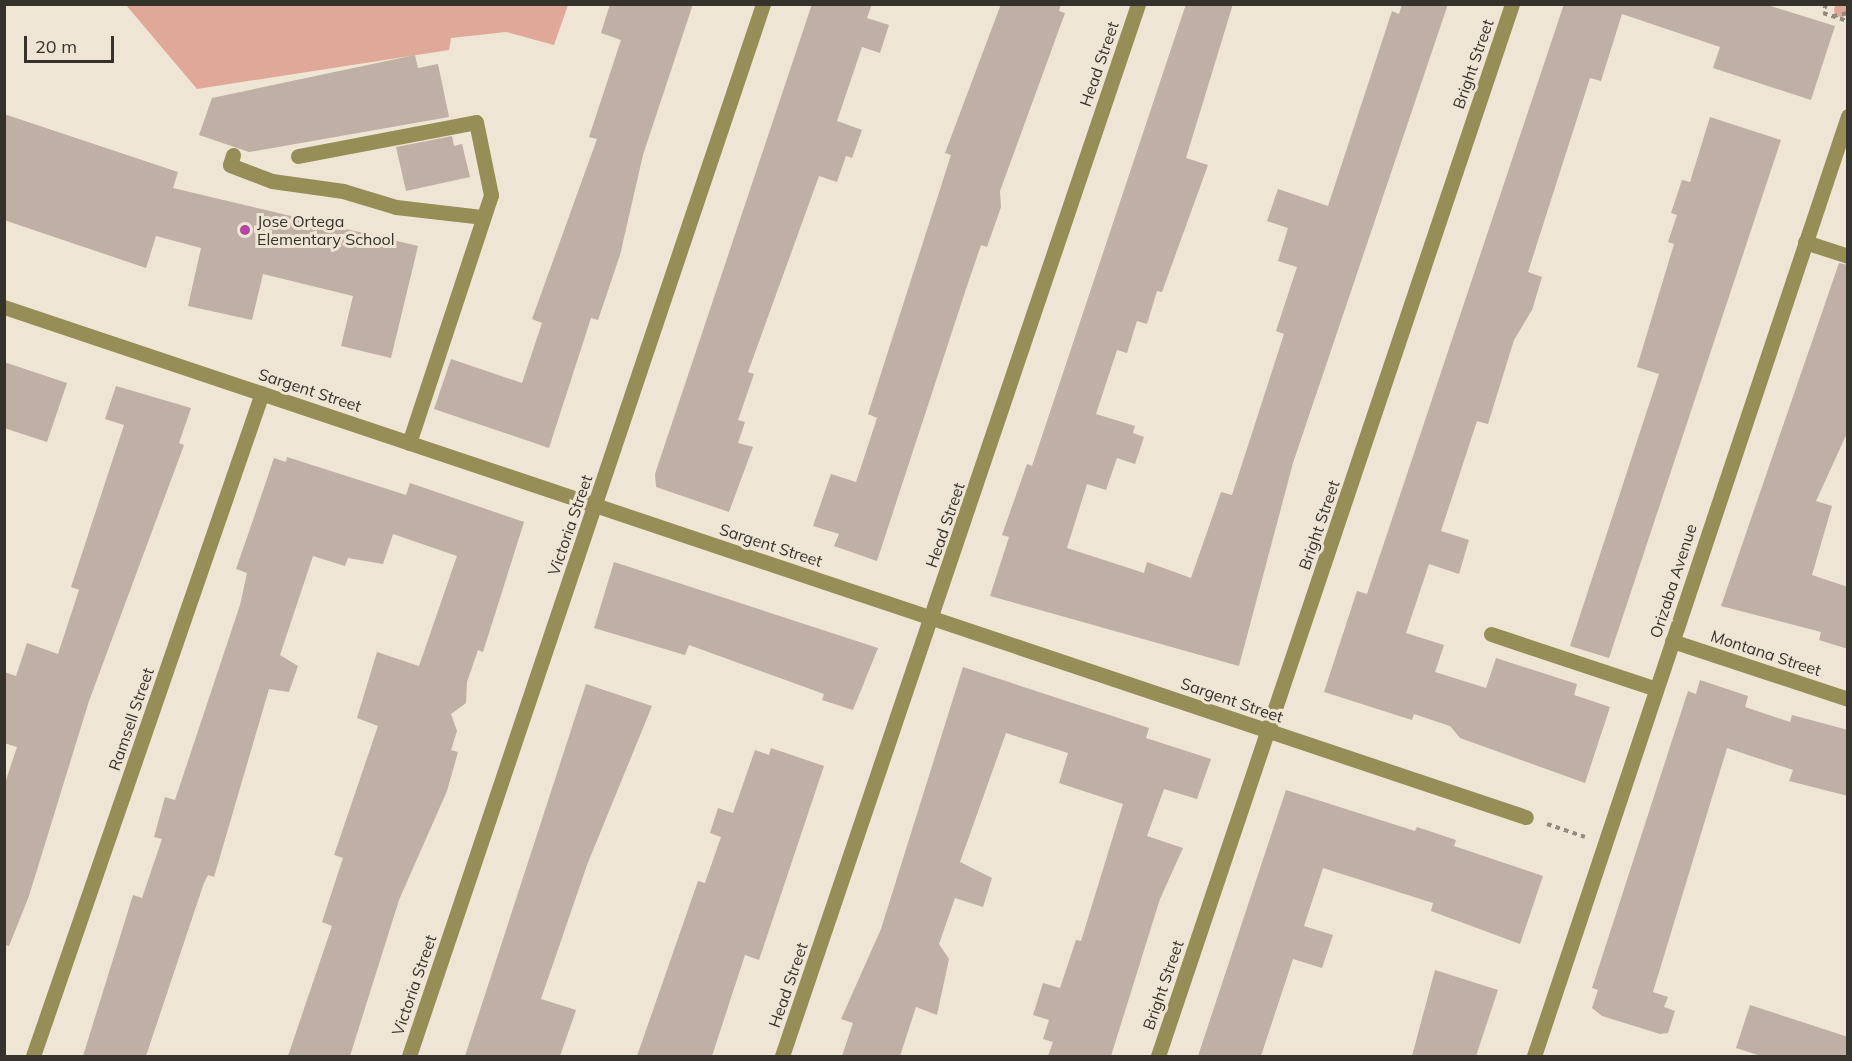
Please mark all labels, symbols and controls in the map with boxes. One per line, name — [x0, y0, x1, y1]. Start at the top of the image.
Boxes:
street label: Bright Street — [1449, 17, 1497, 111]
street label: Head Street — [1076, 19, 1122, 109]
scale bar — [27, 24, 117, 62]
text: 20 m — [35, 35, 77, 58]
place label: Jose Ortega Elementary School — [257, 211, 395, 249]
marker: Jose Ortega Elementary School — [238, 223, 252, 237]
street label: Sargent Street — [256, 364, 364, 416]
street label: Victoria Street — [544, 472, 596, 578]
street label: Bright Street — [1295, 478, 1343, 572]
street label: Head Street — [922, 480, 968, 570]
street label: Sargent Street — [717, 519, 825, 571]
street label: Orizaba Avenue — [1645, 521, 1701, 641]
street label: Montana Street — [1708, 626, 1824, 680]
street label: Ramsell Street — [104, 665, 158, 773]
street label: Sargent Street — [1178, 674, 1286, 726]
street label: Victoria Street — [388, 932, 440, 1038]
street label: Bright Street — [1139, 938, 1187, 1032]
street label: Head Street — [765, 940, 811, 1030]

